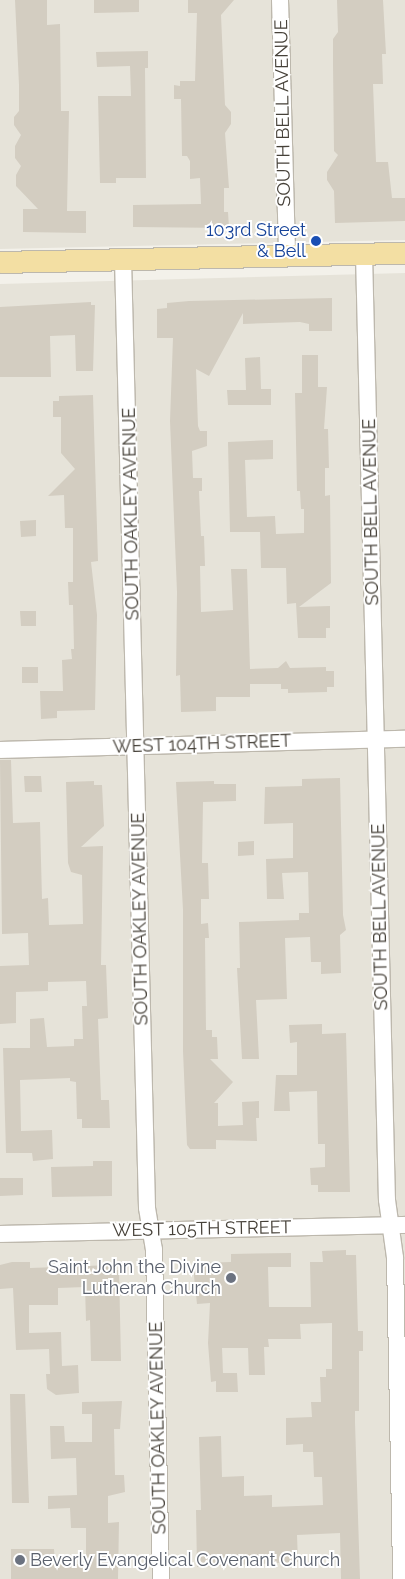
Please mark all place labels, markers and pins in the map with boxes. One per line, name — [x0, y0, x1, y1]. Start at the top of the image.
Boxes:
place label: 103rd Street & Bell — [206, 220, 306, 262]
marker: 103rd Street & Bell — [310, 235, 322, 247]
place label: Saint John the Divine Lutheran Church — [47, 1257, 221, 1300]
marker: Saint John the Divine Lutheran Church — [225, 1272, 237, 1284]
place label: Beverly Evangelical Covenant Church — [30, 1549, 341, 1571]
marker: Beverly Evangelical Covenant Church — [14, 1554, 26, 1566]

